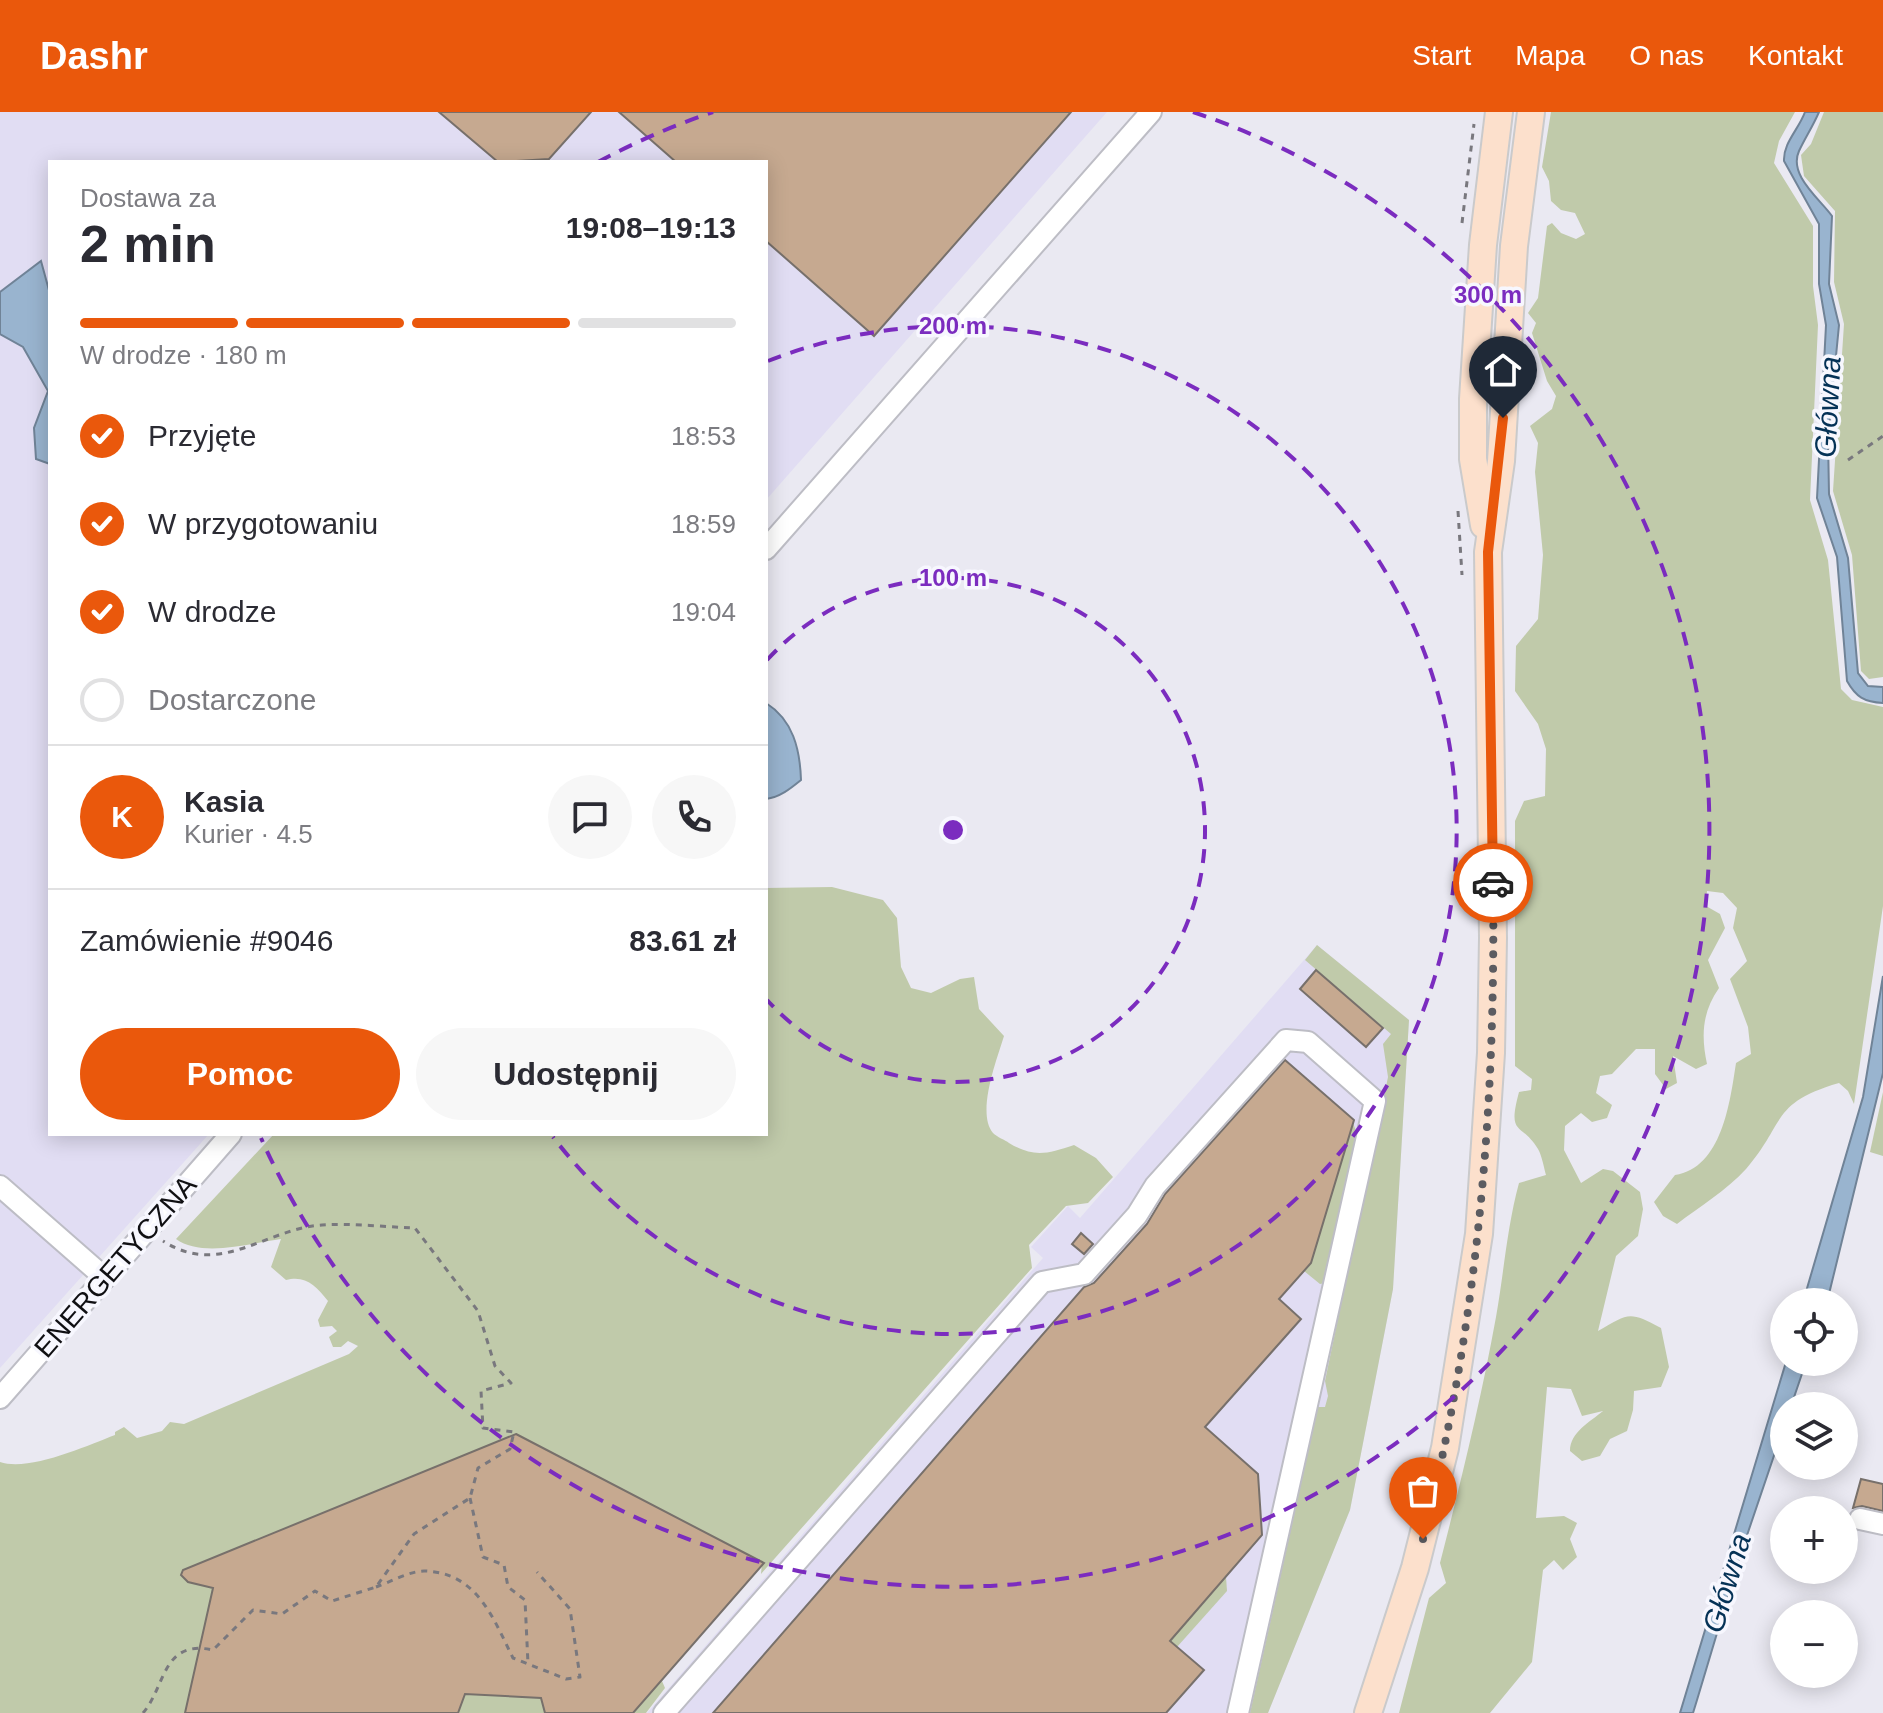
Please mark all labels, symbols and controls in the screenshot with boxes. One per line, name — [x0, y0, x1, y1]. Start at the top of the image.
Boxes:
text: Dashr — [40, 35, 148, 77]
text: Start — [1412, 40, 1471, 71]
text: Mapa — [1515, 40, 1585, 71]
text: O nas — [1629, 40, 1704, 71]
text: Kontakt — [1748, 40, 1843, 71]
text: Dostawa za — [80, 183, 216, 213]
text: 19:08–19:13 — [566, 211, 736, 244]
text: 2 min — [80, 215, 216, 273]
text: 300 m — [1454, 281, 1522, 308]
text: 200 m — [919, 312, 987, 339]
pin — [1469, 336, 1537, 418]
text: W drodze · 180 m — [80, 340, 287, 370]
icon: home — [1481, 348, 1525, 392]
water label: Główna — [1808, 355, 1847, 459]
icon: check — [80, 414, 124, 458]
text: Przyjęte — [148, 419, 256, 452]
text: 18:53 — [671, 421, 736, 451]
icon: check — [80, 502, 124, 546]
text: W przygotowaniu — [148, 507, 378, 540]
text: 18:59 — [671, 509, 736, 539]
text: 100 m — [919, 564, 987, 591]
icon: check — [80, 590, 124, 634]
text: W drodze — [148, 595, 276, 628]
text: 19:04 — [671, 597, 736, 627]
text: Dostarczone — [148, 683, 316, 716]
button: chat — [548, 775, 632, 859]
button: phone — [652, 775, 736, 859]
text: Kasia — [184, 785, 264, 818]
text: K — [111, 800, 133, 833]
centre of rings — [939, 816, 967, 844]
text: Kurier · 4.5 — [184, 819, 313, 849]
courier — [1453, 843, 1533, 923]
icon: car — [1471, 861, 1515, 905]
text: Zamówienie #9046 — [80, 924, 334, 957]
text: 83.61 zł — [629, 924, 736, 957]
button: Pomoc — [80, 1028, 400, 1120]
button: Udostępnij — [416, 1028, 736, 1120]
street label: ENERGETYCZNA — [28, 1169, 203, 1363]
map controls — [1770, 1288, 1858, 1688]
button: locate — [1770, 1288, 1858, 1376]
button: layers — [1770, 1392, 1858, 1480]
pin — [1389, 1457, 1457, 1539]
icon: bag — [1401, 1469, 1445, 1513]
button: + — [1770, 1496, 1858, 1584]
water label: Główna — [1696, 1529, 1757, 1636]
button: − — [1770, 1600, 1858, 1688]

